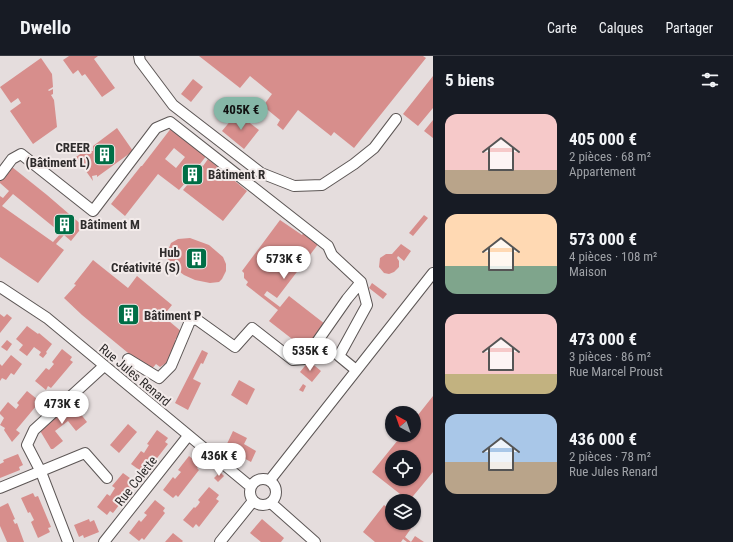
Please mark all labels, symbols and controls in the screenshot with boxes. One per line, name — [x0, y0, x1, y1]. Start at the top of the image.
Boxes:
text: Dwello — [20, 16, 71, 39]
text: Carte — [547, 20, 577, 36]
text: Calques — [599, 20, 643, 36]
text: Partager — [665, 20, 713, 36]
icon: filters — [699, 69, 721, 91]
text: 5 biens — [445, 70, 494, 90]
pin: 405K € — [208, 97, 274, 131]
text: 405K € — [223, 102, 259, 117]
text: 405 000 € — [569, 129, 637, 149]
icon: home — [477, 130, 525, 178]
place label: CREER (Bâtiment L) — [25, 140, 90, 170]
building icon: CREER (Bâtiment L) — [92, 141, 118, 167]
text: 2 pièces · 68 m² — [569, 149, 651, 164]
building icon: Bâtiment R — [180, 161, 206, 187]
text: Appartement — [569, 164, 636, 179]
place label: Bâtiment R — [208, 167, 265, 182]
building icon: Bâtiment M — [52, 211, 78, 237]
place label: Bâtiment M — [80, 217, 140, 232]
text: 573 000 € — [569, 229, 637, 249]
icon: home — [477, 230, 525, 278]
place label: Hub Créativité (S) — [111, 245, 180, 275]
building icon: Hub Créativité (S) — [183, 246, 209, 272]
pin: 573K € — [251, 246, 317, 280]
text: 4 pièces · 108 m² — [569, 249, 657, 264]
text: 573K € — [266, 251, 302, 266]
text: Maison — [569, 264, 607, 279]
building icon: Bâtiment P — [116, 302, 142, 328]
place label: Bâtiment P — [144, 308, 201, 323]
text: 473 000 € — [569, 329, 637, 349]
icon: home — [477, 330, 525, 378]
pin: 535K € — [277, 338, 343, 372]
street label: Rue Jules Renard — [96, 341, 174, 409]
text: 535K € — [292, 343, 328, 358]
text: 3 pièces · 86 m² — [569, 349, 651, 364]
text: Rue Marcel Proust — [569, 364, 663, 379]
pin: 473K € — [29, 391, 95, 425]
text: 473K € — [44, 396, 80, 411]
north arrow — [385, 406, 421, 442]
map controls — [385, 406, 421, 530]
text: 436 000 € — [569, 429, 637, 449]
icon: home — [477, 430, 525, 478]
pin: 436K € — [186, 443, 252, 477]
text: 436K € — [201, 448, 237, 463]
text: 2 pièces · 78 m² — [569, 449, 651, 464]
button: locate — [385, 450, 421, 486]
street label: Rue Colette — [112, 453, 160, 509]
text: Rue Jules Renard — [569, 464, 658, 479]
button: layers — [385, 494, 421, 530]

